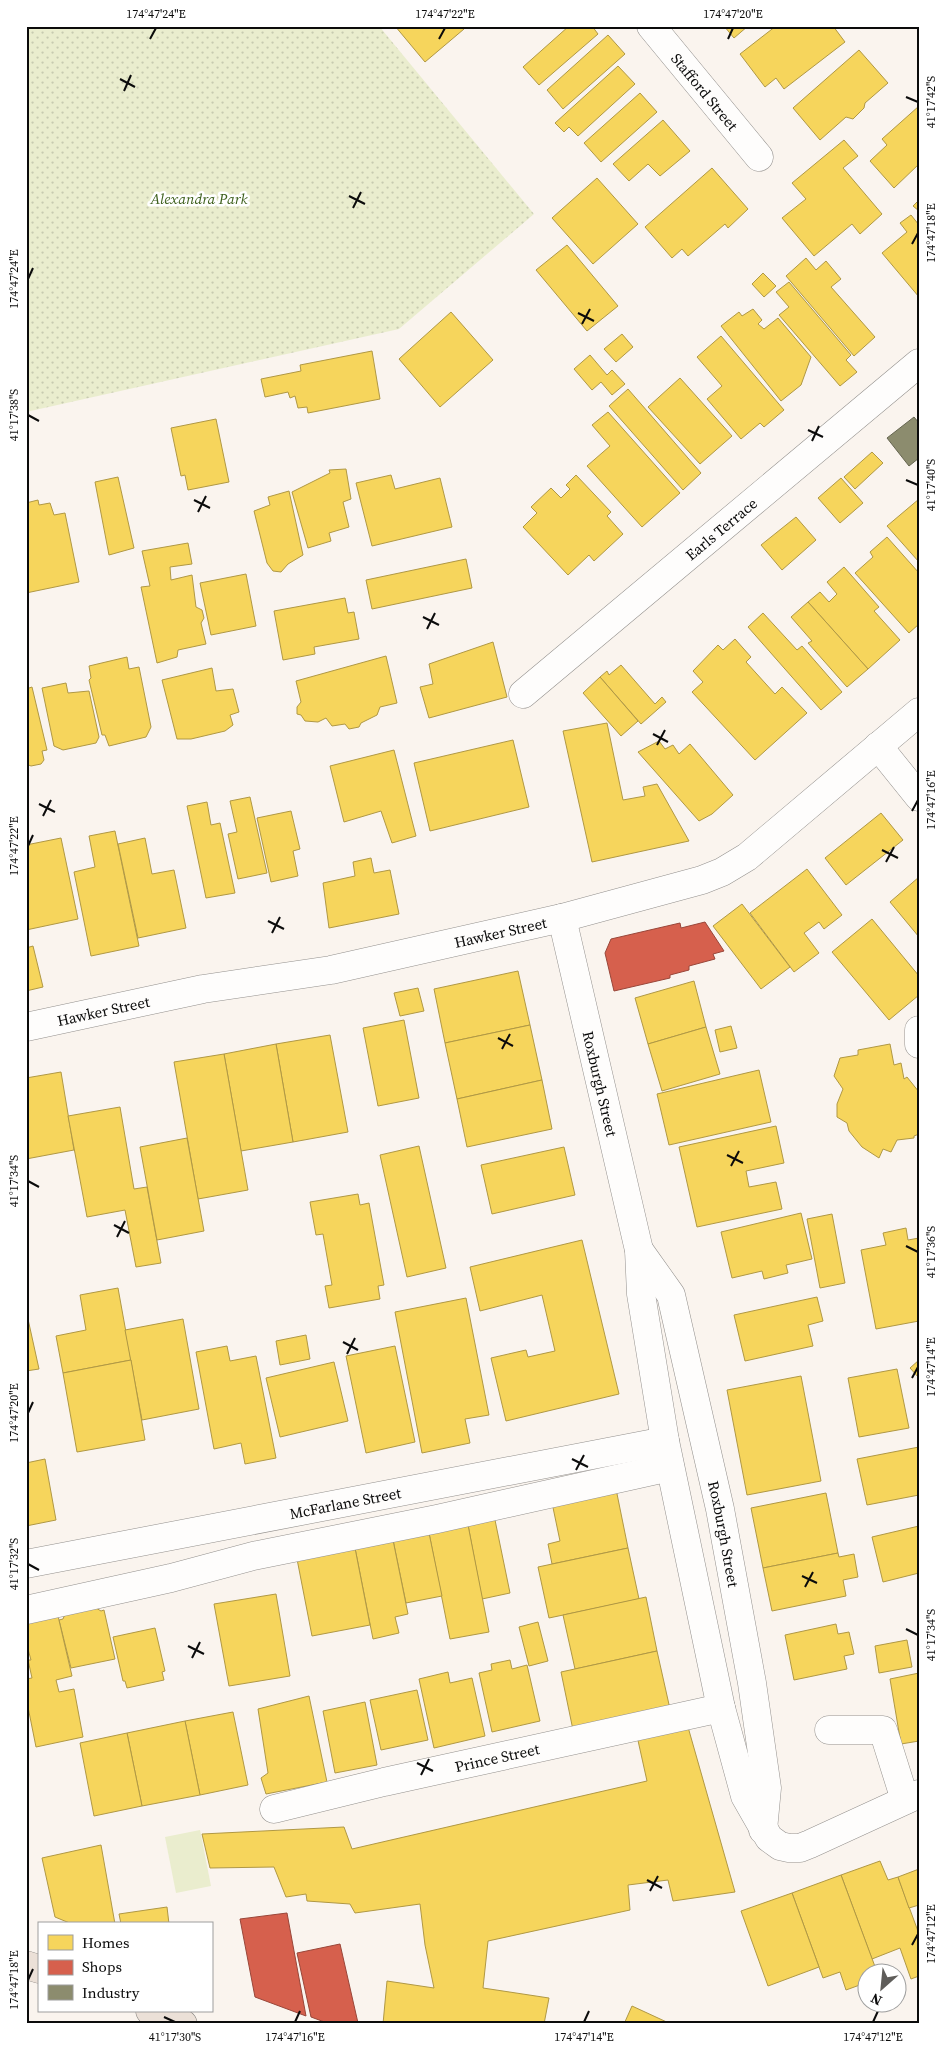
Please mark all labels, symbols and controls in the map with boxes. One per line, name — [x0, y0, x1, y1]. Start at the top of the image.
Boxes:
text: 174°47'24"E — [126, 6, 186, 22]
text: 174°47'22"E — [415, 6, 475, 22]
text: 174°47'20"E — [703, 6, 763, 22]
street label: Stafford Street — [667, 48, 743, 135]
text: 41°17'42"S — [923, 76, 939, 128]
park label: Alexandra Park — [149, 188, 249, 209]
text: 174°47'18"E — [923, 203, 939, 263]
text: 174°47'24"E — [6, 249, 22, 309]
text: 41°17'38"S — [6, 389, 22, 441]
text: 41°17'40"S — [923, 459, 939, 511]
street label: Earls Terrace — [681, 492, 762, 565]
text: 174°47'16"E — [923, 770, 939, 830]
text: 174°47'22"E — [6, 816, 22, 876]
street label: Hawker Street — [452, 911, 549, 952]
street label: Hawker Street — [55, 990, 152, 1031]
street label: Roxburgh Street — [578, 1029, 623, 1139]
text: 41°17'34"S — [6, 1155, 22, 1207]
text: 41°17'36"S — [923, 1226, 939, 1278]
text: 174°47'14"E — [923, 1337, 939, 1397]
text: 174°47'20"E — [6, 1383, 22, 1443]
street label: Roxburgh Street — [703, 1479, 745, 1589]
street label: McFarlane Street — [288, 1482, 403, 1524]
text: 41°17'32"S — [6, 1538, 22, 1590]
text: 41°17'34"S — [923, 1609, 939, 1661]
street label: Prince Street — [453, 1738, 541, 1777]
text: 174°47'12"E — [923, 1904, 939, 1964]
legend — [38, 1922, 212, 2012]
text: Homes — [82, 1932, 129, 1953]
text: 174°47'18"E — [6, 1950, 22, 2010]
text: Shops — [82, 1956, 122, 1977]
north arrow — [858, 1962, 908, 2012]
text: Industry — [82, 1982, 140, 2003]
text: N — [867, 1988, 885, 2011]
text: 41°17'30"S — [149, 2029, 201, 2045]
text: 174°47'16"E — [265, 2029, 325, 2045]
text: 174°47'14"E — [554, 2029, 614, 2045]
text: 174°47'12"E — [843, 2029, 903, 2045]

